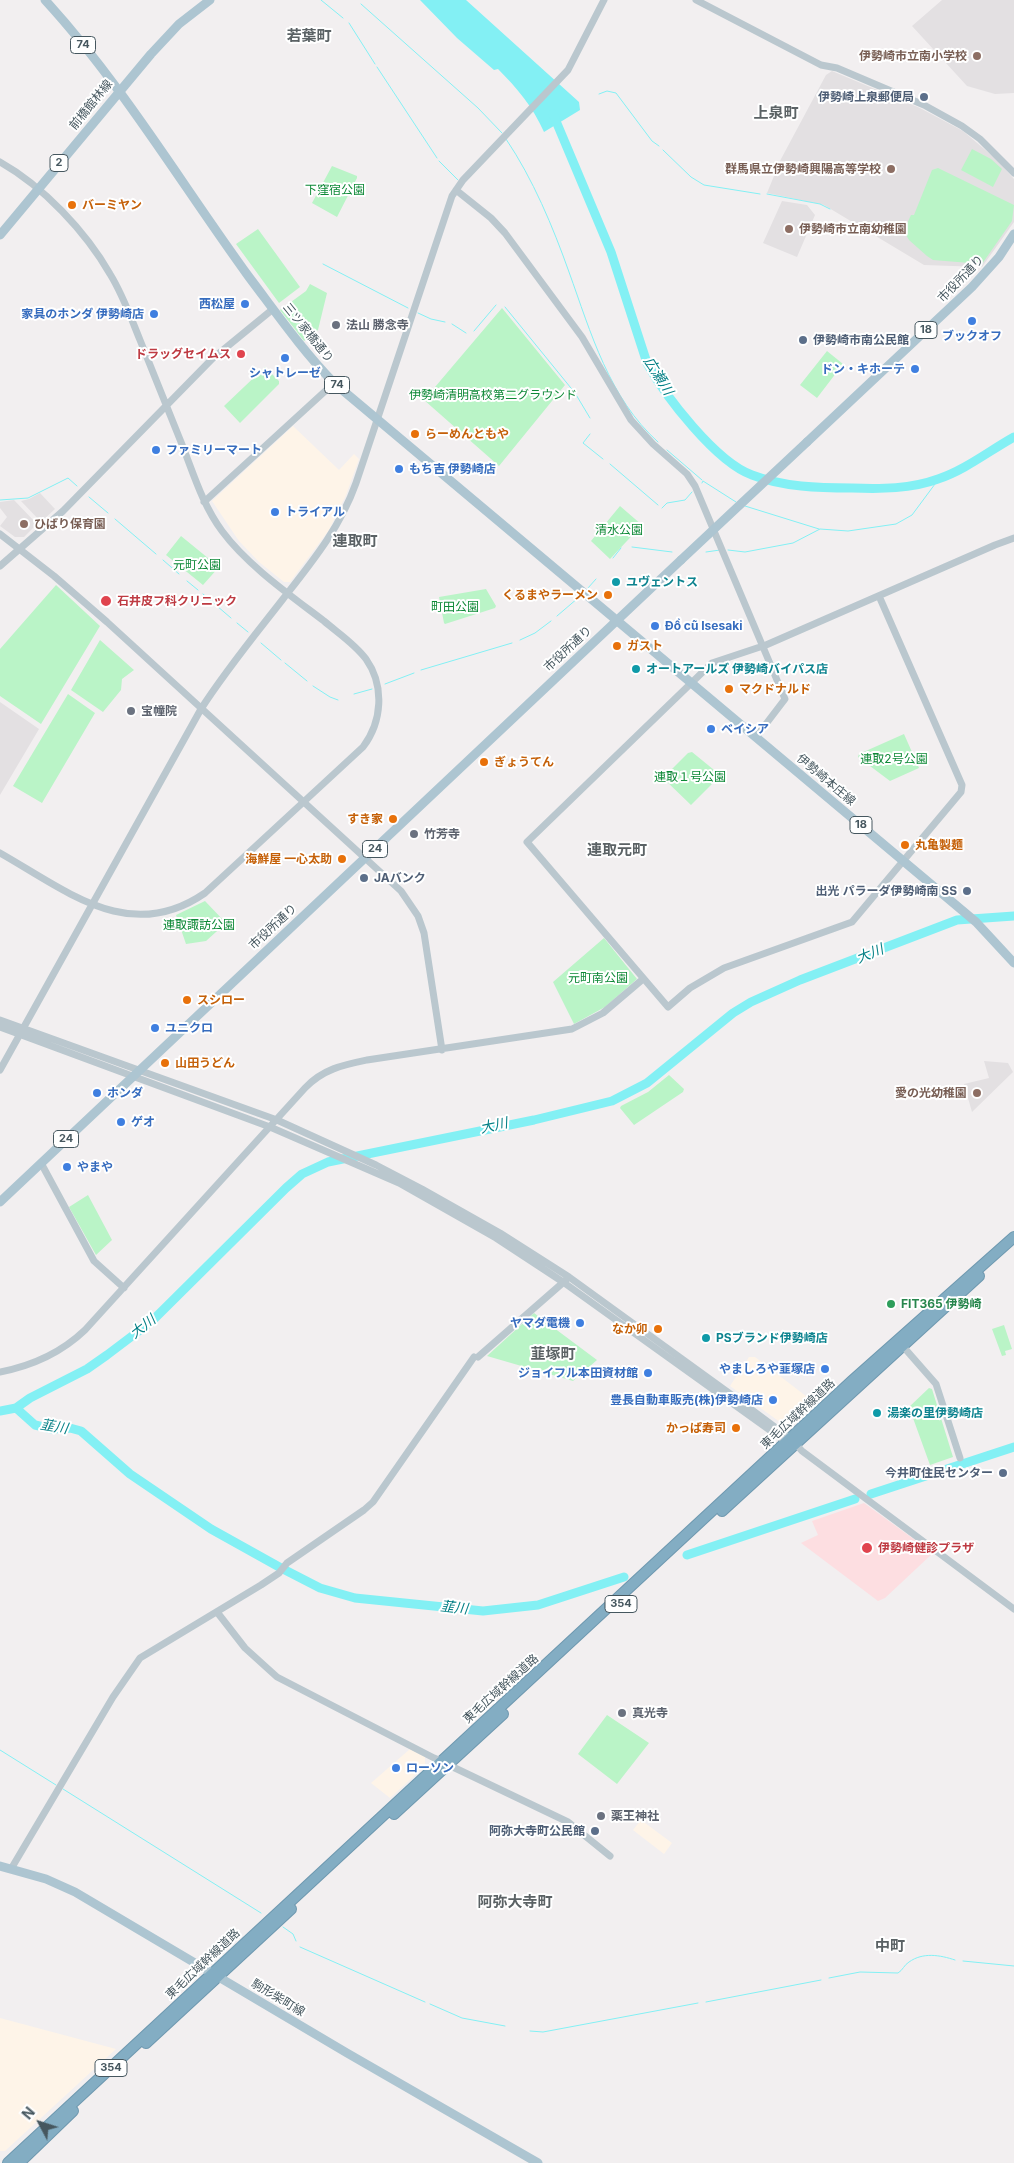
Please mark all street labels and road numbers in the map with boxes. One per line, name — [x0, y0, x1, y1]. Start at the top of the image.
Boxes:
road number: 74 — [70, 36, 96, 54]
street label: 前橋館林線 — [67, 77, 115, 133]
road number: 2 — [50, 154, 68, 172]
street label: 市役所通り — [935, 252, 987, 306]
street label: 三ツ家橋通り — [280, 300, 336, 366]
road number: 18 — [915, 322, 937, 338]
road number: 74 — [324, 376, 350, 394]
street label: 市役所通り — [541, 623, 595, 675]
street label: 伊勢崎本庄線 — [794, 751, 858, 809]
road number: 18 — [850, 816, 872, 834]
road number: 24 — [362, 841, 388, 858]
street label: 市役所通り — [246, 901, 300, 953]
road number: 24 — [54, 1130, 78, 1148]
street label: 東毛広域幹線道路 — [758, 1376, 838, 1452]
road number: 354 — [605, 1596, 637, 1612]
street label: 東毛広域幹線道路 — [461, 1652, 541, 1726]
street label: 東毛広域幹線道路 — [163, 1926, 243, 2002]
street label: 駒形柴町線 — [249, 1976, 307, 2020]
road number: 354 — [95, 2060, 127, 2076]

